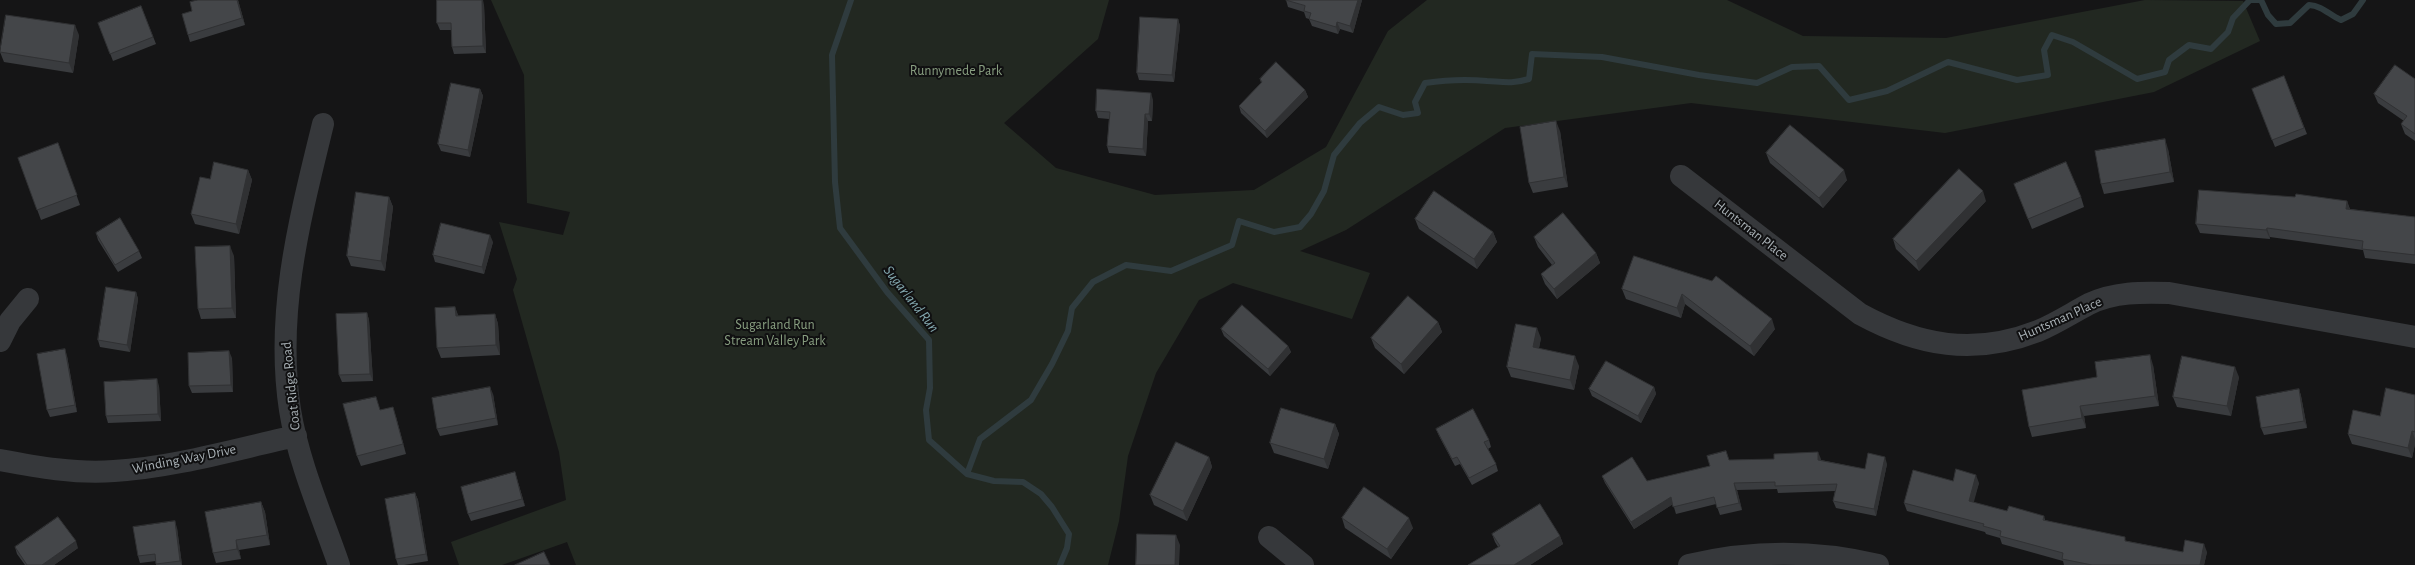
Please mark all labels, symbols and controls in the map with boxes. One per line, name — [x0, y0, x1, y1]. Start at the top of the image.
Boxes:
park label: Runnymede Park — [910, 63, 1002, 79]
street label: Huntsman Place — [1711, 196, 1791, 264]
water label: Sugarland Run — [879, 262, 943, 336]
street label: Huntsman Place — [2016, 293, 2104, 345]
park label: Sugarland Run Stream Valley Park — [724, 317, 826, 350]
street label: Coat Ridge Road — [278, 341, 304, 431]
street label: Winding Way Drive — [131, 441, 237, 477]

